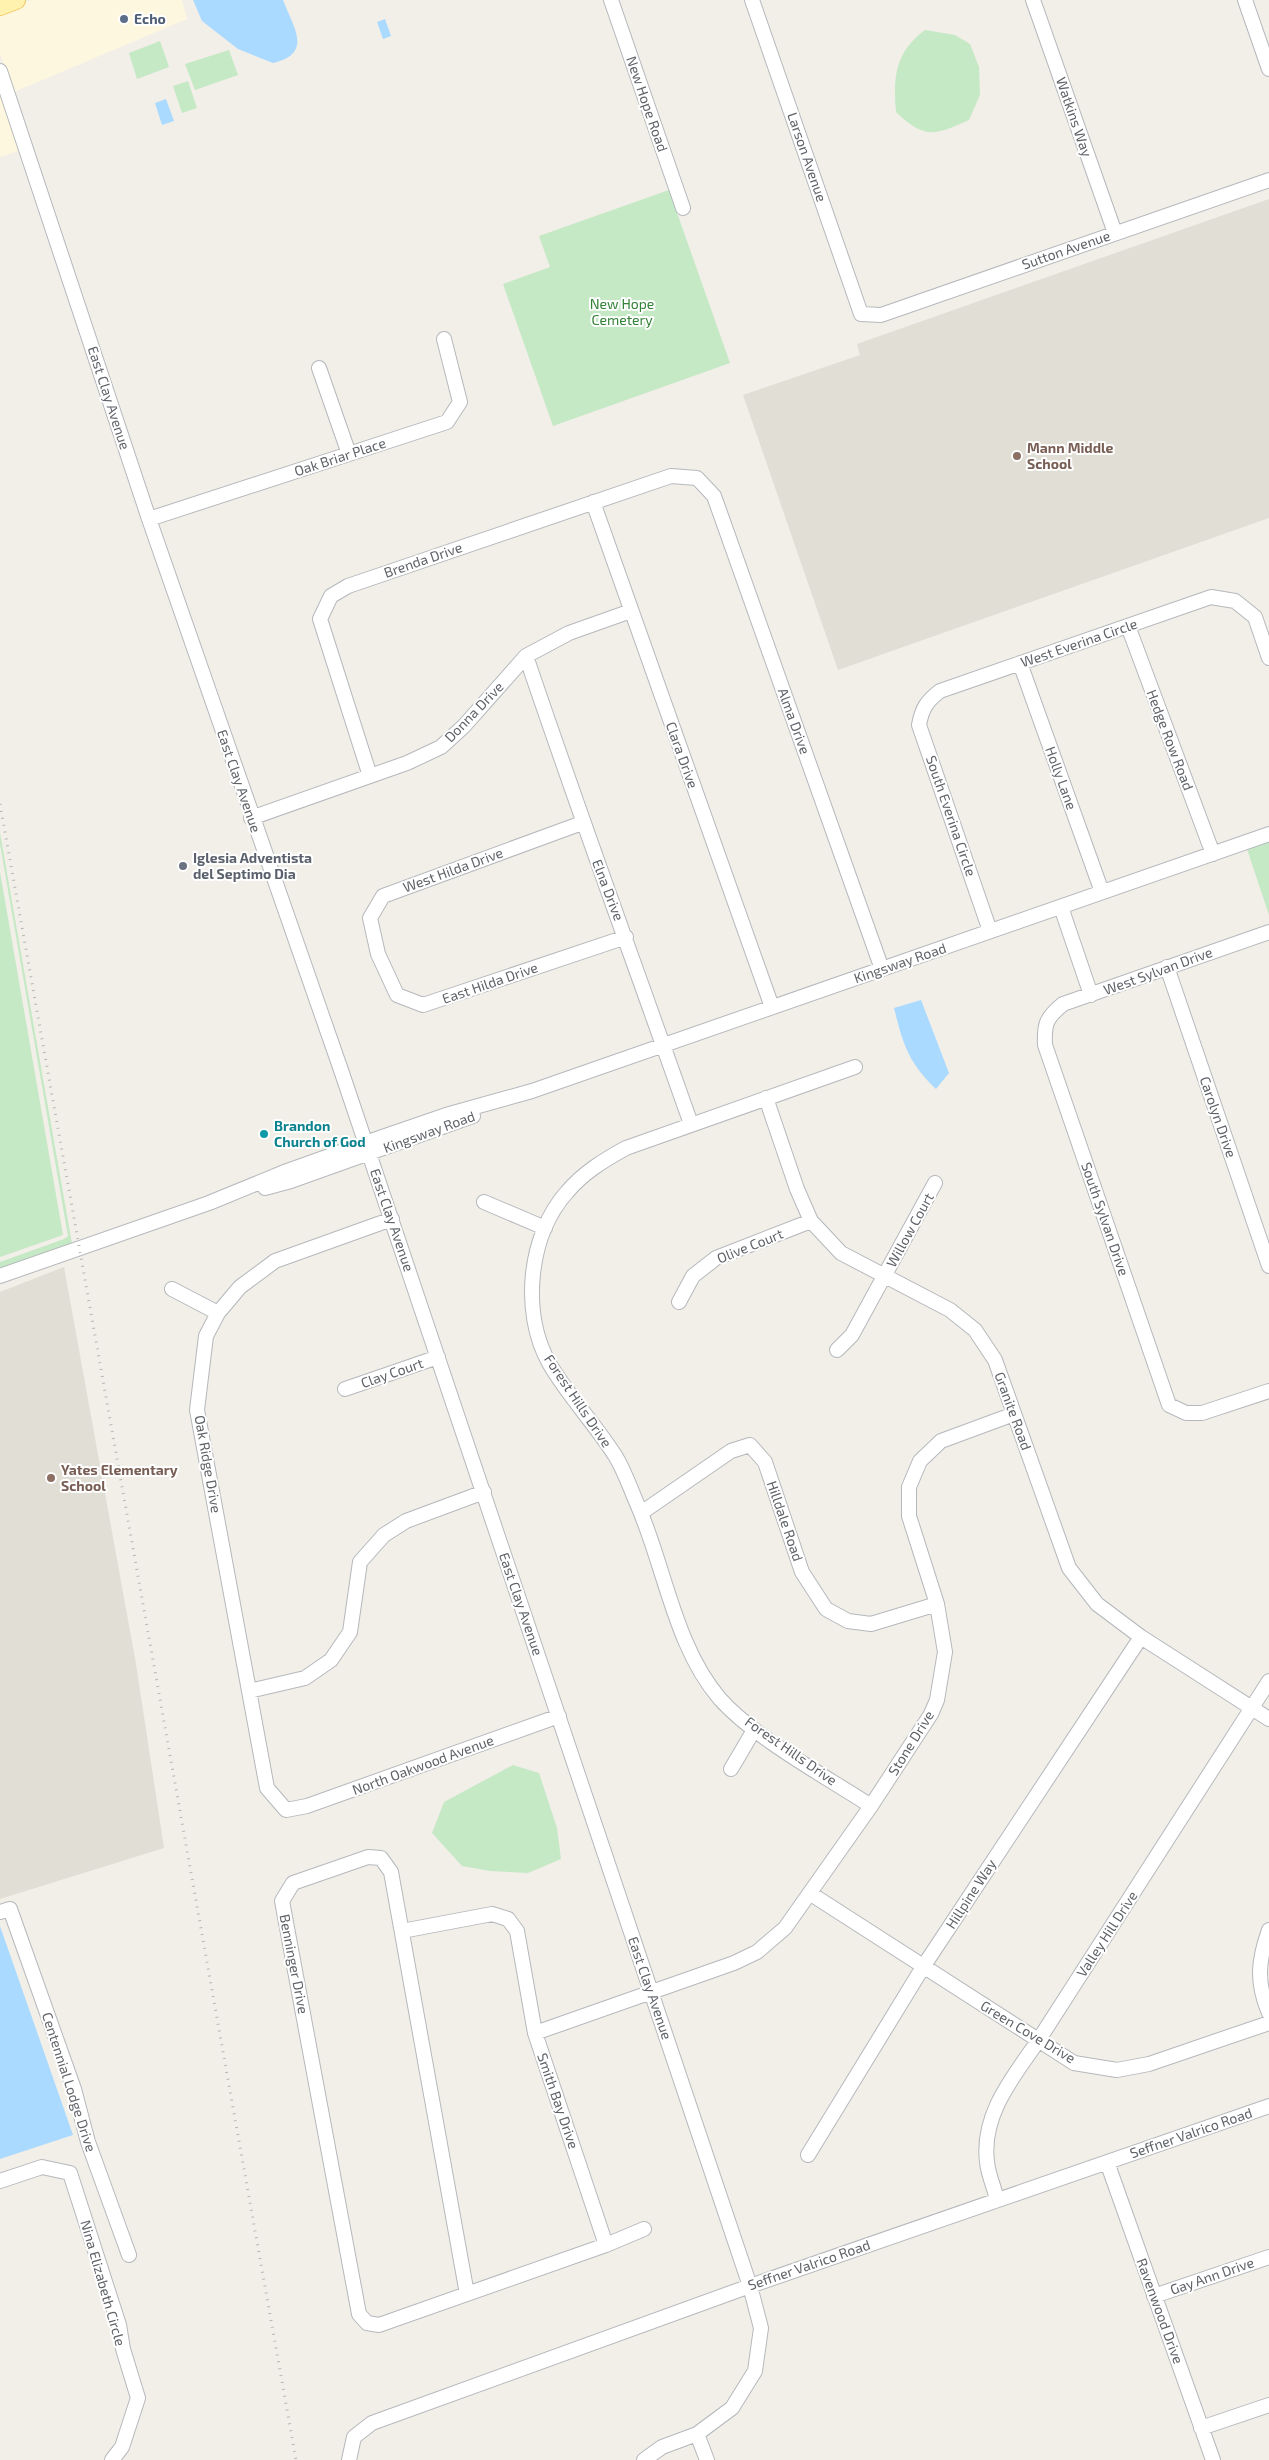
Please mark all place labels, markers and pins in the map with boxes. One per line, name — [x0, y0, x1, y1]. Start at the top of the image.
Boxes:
place label: Echo — [134, 10, 166, 27]
marker: Echo — [118, 13, 130, 25]
place label: Mann Middle School — [1027, 439, 1114, 472]
marker: Mann Middle School — [1011, 450, 1023, 462]
place label: Iglesia Adventista del Septimo Dia — [193, 849, 312, 882]
marker: Iglesia Adventista del Septimo Dia — [177, 860, 189, 872]
place label: Brandon Church of God — [274, 1117, 366, 1150]
marker: Brandon Church of God — [258, 1128, 270, 1140]
place label: Yates Elementary School — [61, 1461, 178, 1494]
marker: Yates Elementary School — [45, 1472, 57, 1484]

